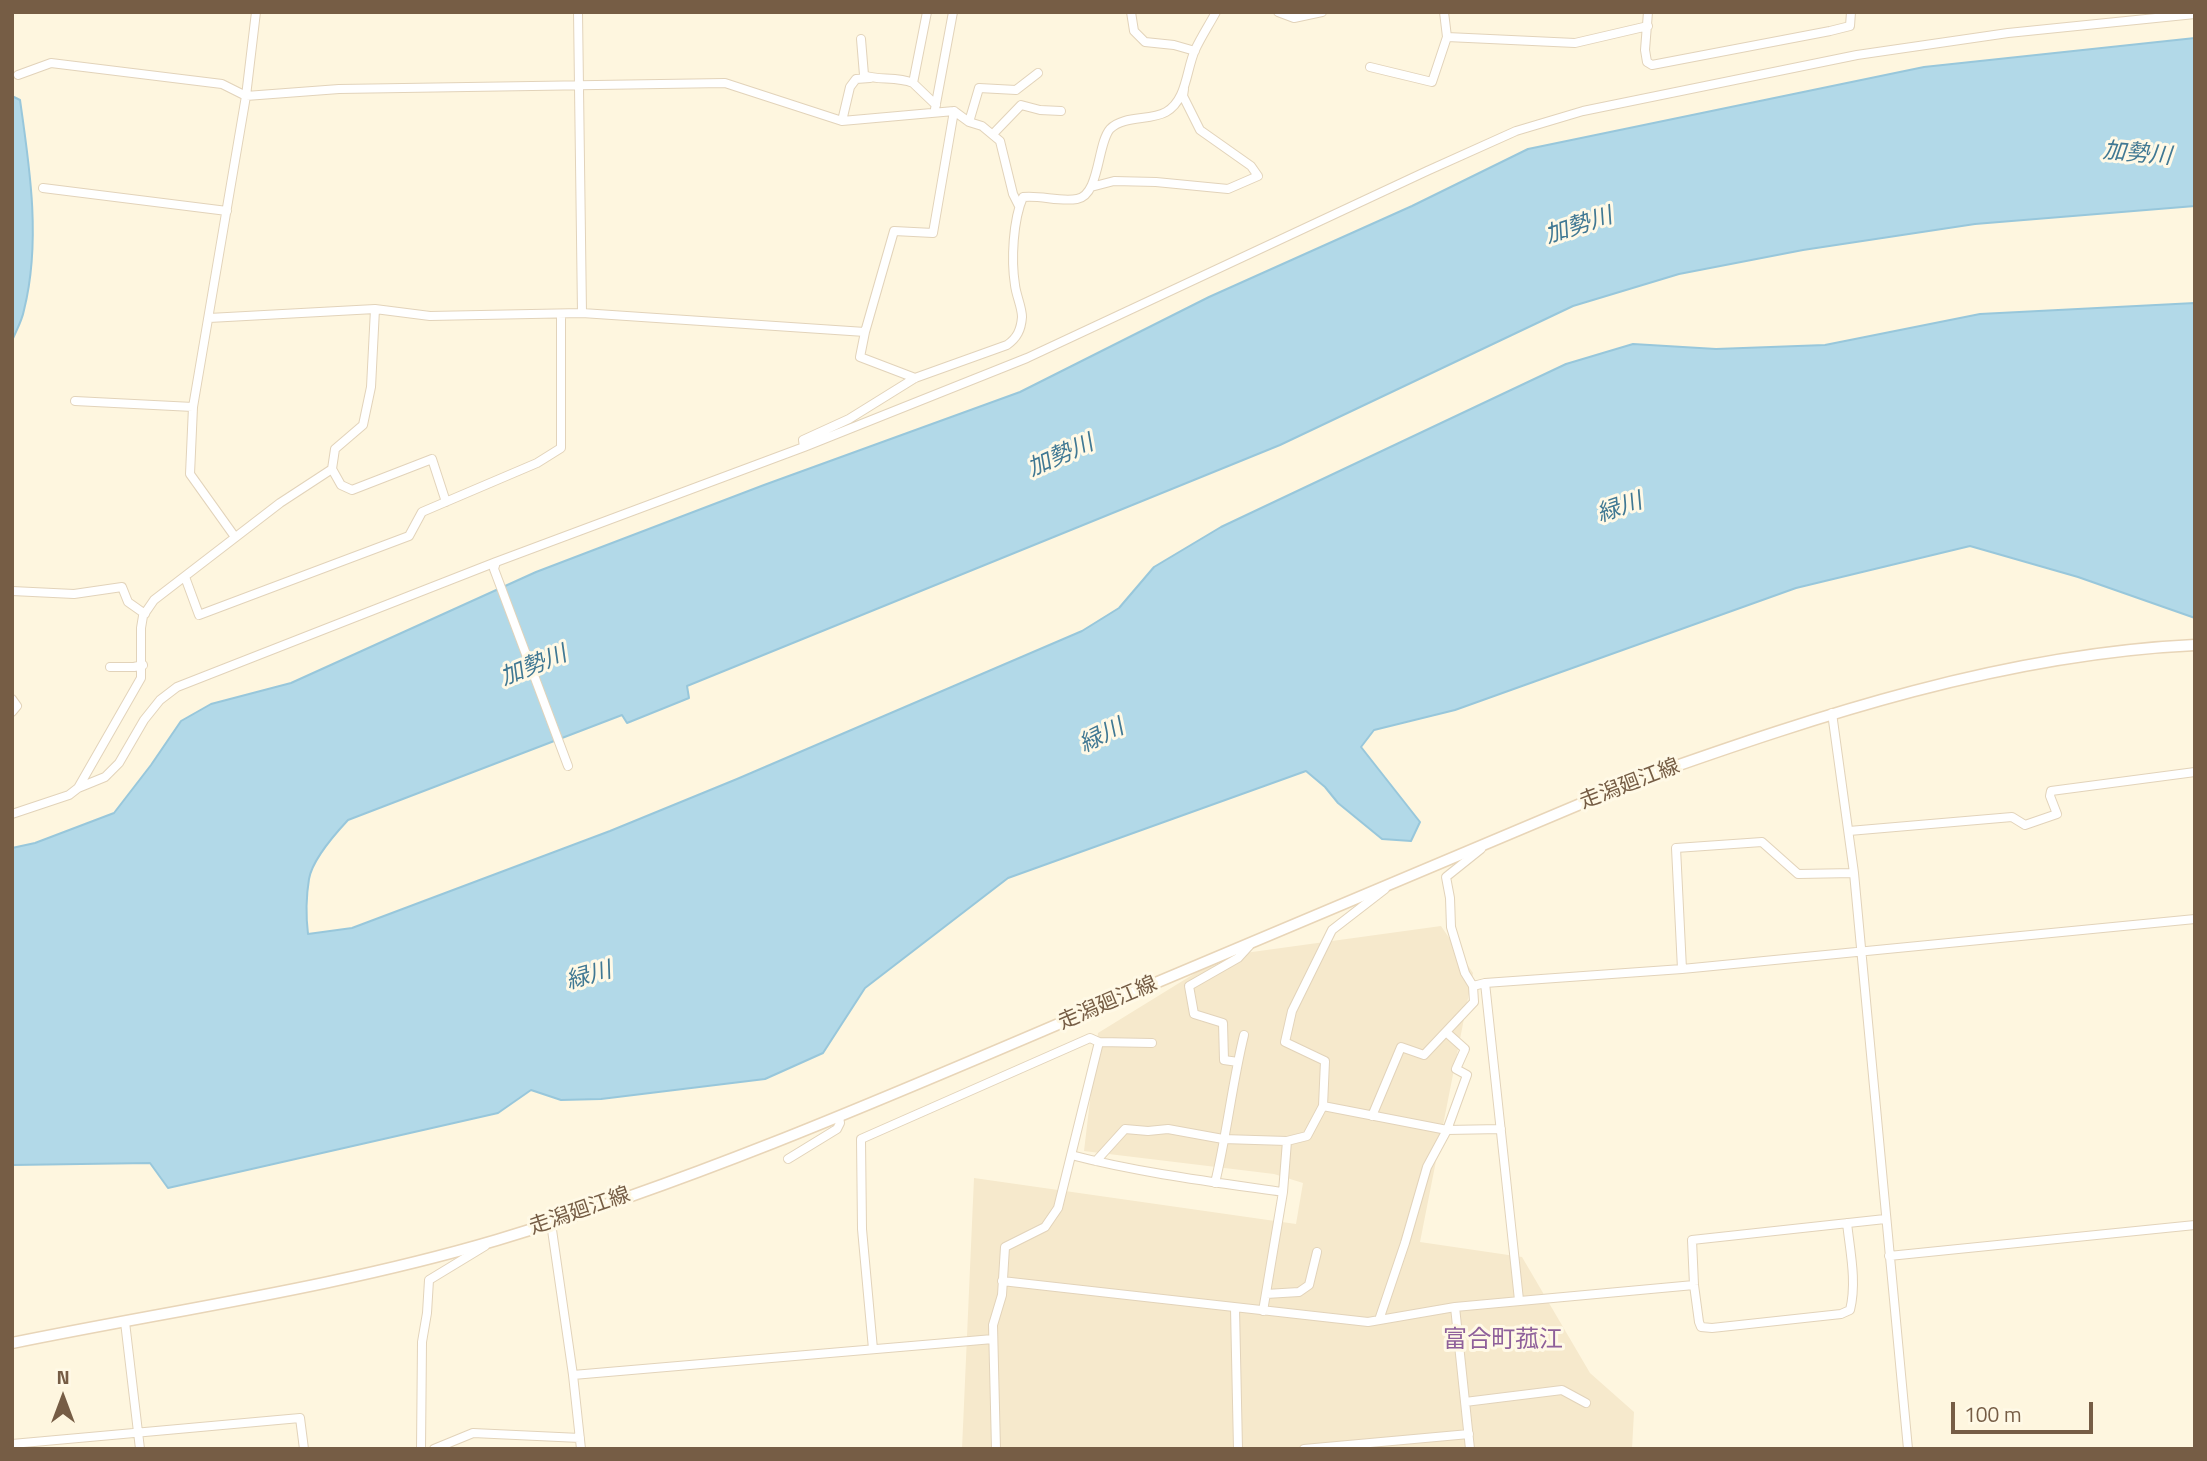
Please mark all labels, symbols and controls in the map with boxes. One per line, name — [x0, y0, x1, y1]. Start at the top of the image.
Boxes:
water label: 加勢川 — [2101, 138, 2173, 172]
water label: 加勢川 — [1542, 203, 1616, 251]
water label: 加勢川 — [1024, 430, 1098, 484]
water label: 緑川 — [1594, 488, 1646, 530]
water label: 加勢川 — [497, 641, 571, 693]
water label: 緑川 — [1075, 715, 1129, 759]
street label: 走潟廻江線 — [1576, 754, 1684, 816]
water label: 緑川 — [563, 957, 615, 997]
street label: 走潟廻江線 — [1055, 972, 1161, 1036]
street label: 走潟廻江線 — [526, 1183, 634, 1241]
district label: 富合町菰江 — [1443, 1327, 1563, 1355]
text: N — [56, 1362, 70, 1391]
north arrow — [28, 1363, 98, 1433]
scale bar — [1955, 1388, 2097, 1432]
text: 100 m — [1964, 1398, 2021, 1430]

